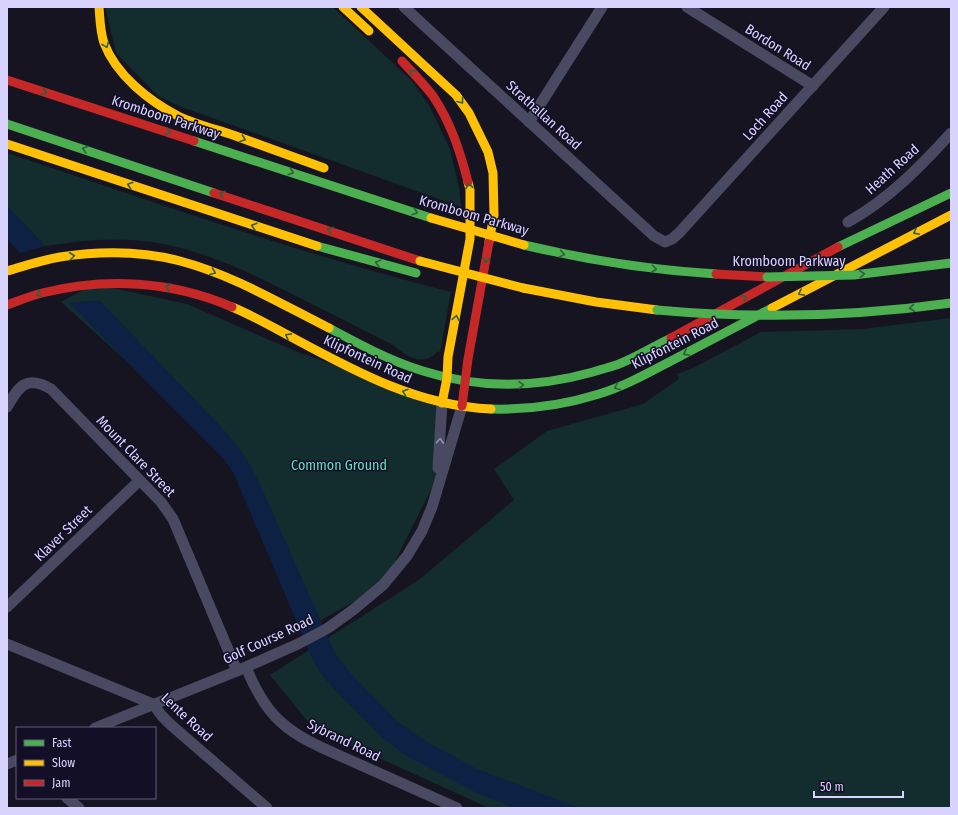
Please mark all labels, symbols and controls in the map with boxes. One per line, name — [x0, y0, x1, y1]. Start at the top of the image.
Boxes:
street label: Bordon Road — [742, 21, 814, 74]
one-way arrow — [101, 41, 109, 48]
one-way arrow — [410, 69, 417, 76]
street label: Strathallan Road — [503, 77, 585, 154]
one-way arrow — [40, 87, 47, 96]
street label: Loch Road — [739, 89, 791, 144]
street label: Kromboom Parkway — [109, 92, 223, 143]
one-way arrow — [456, 97, 464, 104]
one-way arrow — [164, 127, 171, 136]
one-way arrow — [239, 134, 246, 142]
street label: Heath Road — [862, 141, 923, 198]
one-way arrow — [82, 146, 89, 154]
one-way arrow — [288, 167, 295, 176]
one-way arrow — [127, 182, 134, 190]
one-way arrow — [465, 183, 474, 189]
one-way arrow — [219, 190, 226, 199]
street label: Kromboom Parkway — [417, 192, 531, 239]
one-way arrow — [411, 208, 418, 216]
one-way arrow — [250, 222, 257, 231]
one-way arrow — [327, 226, 334, 235]
one-way arrow — [913, 228, 921, 235]
one-way arrow — [559, 249, 565, 258]
one-way arrow — [69, 252, 75, 261]
street label: Kromboom Parkway — [732, 253, 846, 270]
one-way arrow — [482, 257, 490, 263]
one-way arrow — [375, 259, 382, 268]
one-way arrow — [651, 264, 657, 273]
one-way arrow — [209, 267, 217, 275]
one-way arrow — [859, 269, 865, 278]
one-way arrow — [165, 284, 171, 292]
one-way arrow — [798, 288, 805, 296]
one-way arrow — [36, 289, 43, 298]
one-way arrow — [740, 295, 747, 303]
one-way arrow — [909, 303, 915, 312]
street label: Klipfontein Road — [629, 314, 722, 373]
one-way arrow — [451, 315, 459, 321]
street label: Klipfontein Road — [321, 332, 415, 387]
one-way arrow — [285, 333, 292, 341]
one-way arrow — [683, 349, 690, 356]
one-way arrow — [518, 381, 524, 389]
one-way arrow — [613, 382, 621, 390]
one-way arrow — [401, 388, 408, 397]
street label: Mount Clare Street — [93, 412, 179, 501]
one-way arrow — [435, 438, 444, 444]
park label: Common Ground — [291, 457, 387, 474]
street label: Klaver Street — [31, 501, 96, 565]
street label: Golf Course Road — [220, 611, 316, 668]
street label: Lente Road — [158, 689, 216, 745]
street label: Sybrand Road — [305, 715, 383, 765]
legend — [16, 727, 156, 799]
text: Fast — [52, 736, 71, 750]
text: Slow — [52, 756, 75, 770]
scale bar — [814, 773, 903, 799]
text: Jam — [52, 776, 70, 790]
text: 50 m — [820, 780, 844, 794]

